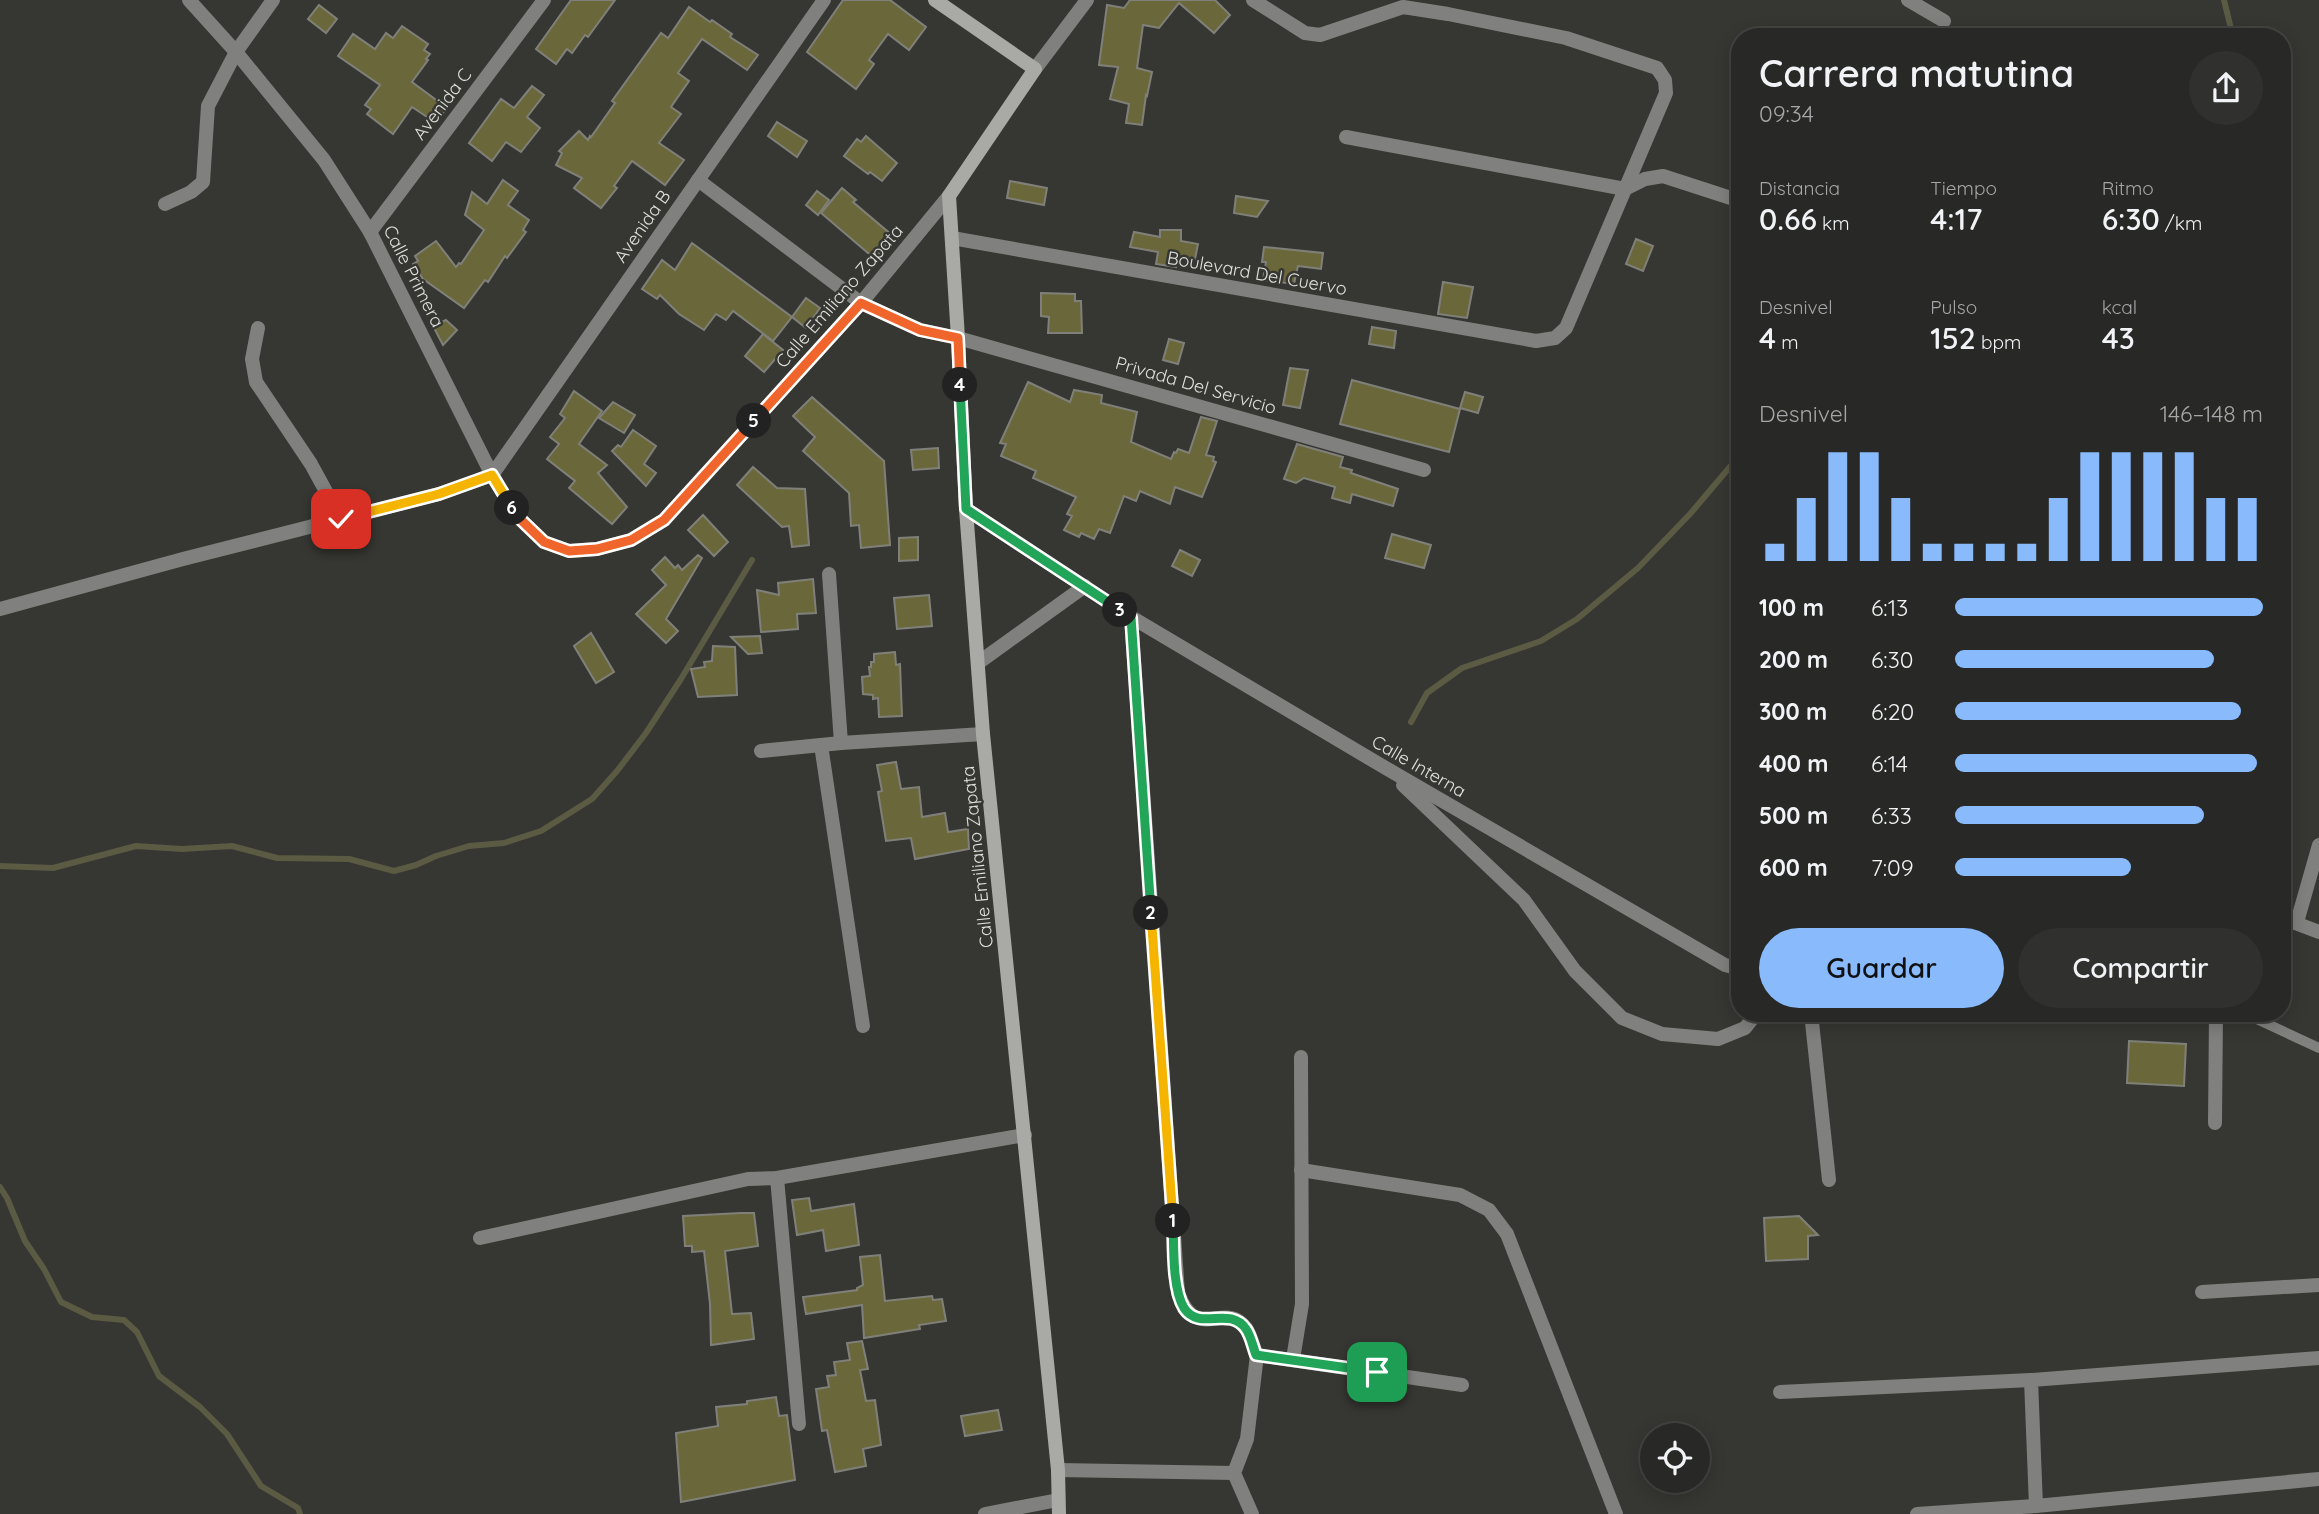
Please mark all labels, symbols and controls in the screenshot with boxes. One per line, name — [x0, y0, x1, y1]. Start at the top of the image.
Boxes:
text: Carrera matutina — [1759, 49, 2074, 97]
button: share — [2189, 51, 2263, 125]
street label: Avenida C — [408, 64, 476, 144]
text: 09:34 — [1759, 99, 1814, 128]
text: Distancia — [1759, 176, 1840, 200]
text: Tiempo — [1930, 176, 1997, 200]
text: Ritmo — [2102, 176, 2154, 200]
street label: Avenida B — [609, 185, 675, 267]
text: 0.66 — [1759, 200, 1817, 238]
text: 4:17 — [1930, 200, 1982, 238]
text: 6:30 — [2102, 200, 2160, 238]
text: km — [1817, 211, 1850, 235]
text: /km — [2160, 211, 2202, 235]
street label: Calle Emiliano Zapata — [770, 219, 908, 373]
street label: Calle Primera — [378, 221, 450, 331]
street label: Boulevard Del Cuervo — [1165, 246, 1349, 300]
text: Desnivel — [1759, 295, 1833, 319]
text: Pulso — [1930, 295, 1977, 319]
text: kcal — [2102, 295, 2137, 319]
text: 4 — [1759, 319, 1776, 357]
text: 152 — [1930, 319, 1976, 357]
text: 43 — [2102, 319, 2135, 357]
text: m — [1776, 330, 1799, 354]
text: bpm — [1976, 330, 2021, 354]
street label: Privada Del Servicio — [1113, 351, 1279, 419]
pin: 4 — [942, 368, 978, 402]
text: 4 — [954, 372, 965, 396]
text: Desnivel — [1759, 399, 1848, 428]
text: 146–148 m — [2160, 399, 2263, 428]
pin: 5 — [736, 404, 772, 438]
text: 5 — [748, 408, 759, 432]
pin — [311, 489, 371, 549]
pin: 6 — [494, 490, 530, 526]
text: 6 — [506, 495, 517, 519]
icon: check — [322, 500, 360, 538]
pin: 3 — [1102, 592, 1138, 628]
text: 100 m — [1759, 593, 1824, 622]
text: 6:13 — [1871, 593, 1908, 622]
text: 3 — [1114, 597, 1125, 621]
text: 200 m — [1759, 645, 1828, 674]
text: 6:30 — [1871, 645, 1913, 674]
text: 300 m — [1759, 697, 1827, 726]
text: 6:20 — [1871, 697, 1914, 726]
street label: Calle Interna — [1368, 730, 1470, 802]
text: 400 m — [1759, 749, 1828, 778]
text: 6:14 — [1871, 749, 1908, 778]
street label: Calle Emiliano Zapata — [956, 765, 998, 949]
text: 500 m — [1759, 801, 1828, 830]
text: 6:33 — [1871, 801, 1912, 830]
text: 600 m — [1759, 853, 1828, 882]
text: 7:09 — [1871, 853, 1914, 882]
pin: 2 — [1134, 895, 1168, 930]
text: 2 — [1145, 900, 1156, 924]
button: Guardar — [1759, 928, 2004, 1008]
button: Compartir — [2018, 928, 2263, 1008]
pin: 1 — [1156, 1204, 1190, 1238]
text: 1 — [1169, 1208, 1176, 1232]
pin — [1347, 1342, 1407, 1402]
icon: arrive — [1358, 1353, 1396, 1391]
map controls — [1640, 1423, 1710, 1493]
button: locate — [1640, 1423, 1710, 1493]

